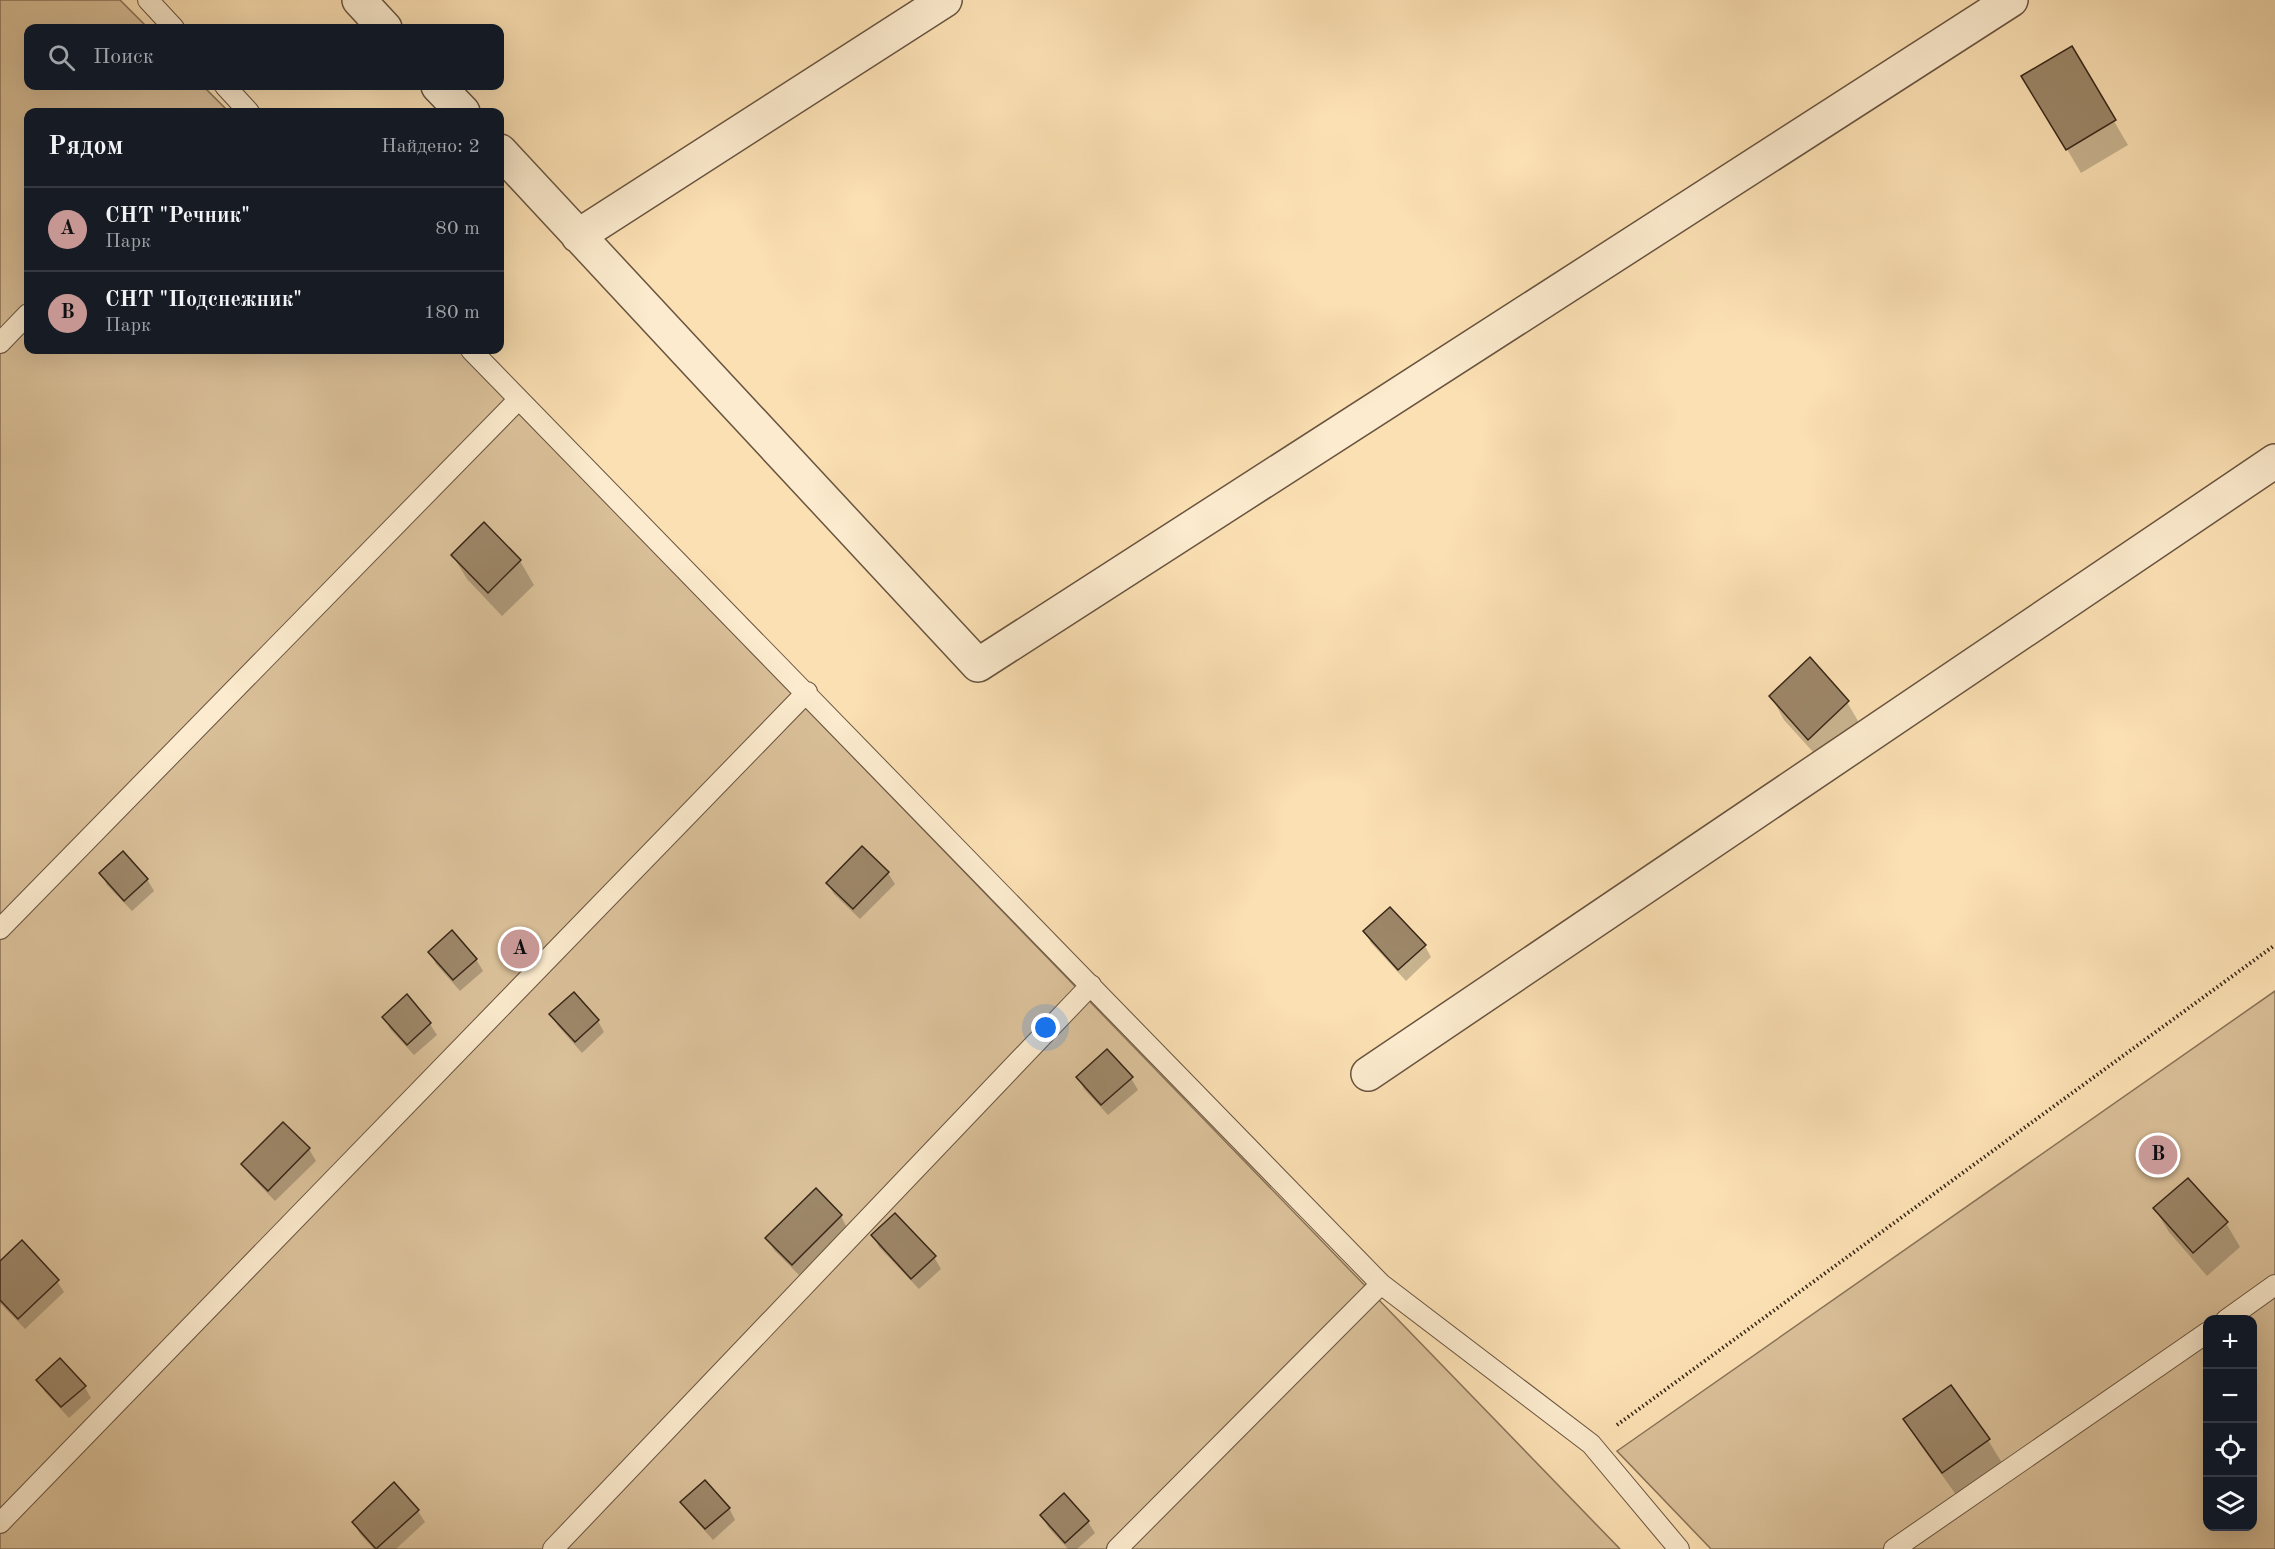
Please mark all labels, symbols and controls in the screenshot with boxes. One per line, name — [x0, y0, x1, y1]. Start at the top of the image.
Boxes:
search box — [24, 24, 504, 90]
icon: search — [45, 41, 78, 74]
text: Поиск — [93, 46, 154, 68]
text: Рядом — [48, 134, 123, 160]
text: Найдено: 2 — [381, 137, 480, 157]
text: СНТ "Речник" — [105, 205, 250, 227]
text: A — [60, 219, 75, 239]
text: 80 m — [435, 219, 480, 239]
text: Парк — [105, 232, 151, 252]
text: СНТ "Подснежник" — [105, 289, 302, 311]
text: B — [60, 303, 75, 323]
text: 180 m — [424, 303, 480, 323]
text: Парк — [105, 316, 151, 336]
pin: A — [500, 926, 540, 972]
your location — [1031, 1013, 1060, 1042]
pin: B — [2138, 1132, 2178, 1178]
map controls — [2203, 1315, 2257, 1531]
button: + — [2203, 1315, 2257, 1369]
button: − — [2203, 1369, 2257, 1423]
button: locate — [2203, 1423, 2257, 1477]
button: layers — [2203, 1477, 2257, 1531]

